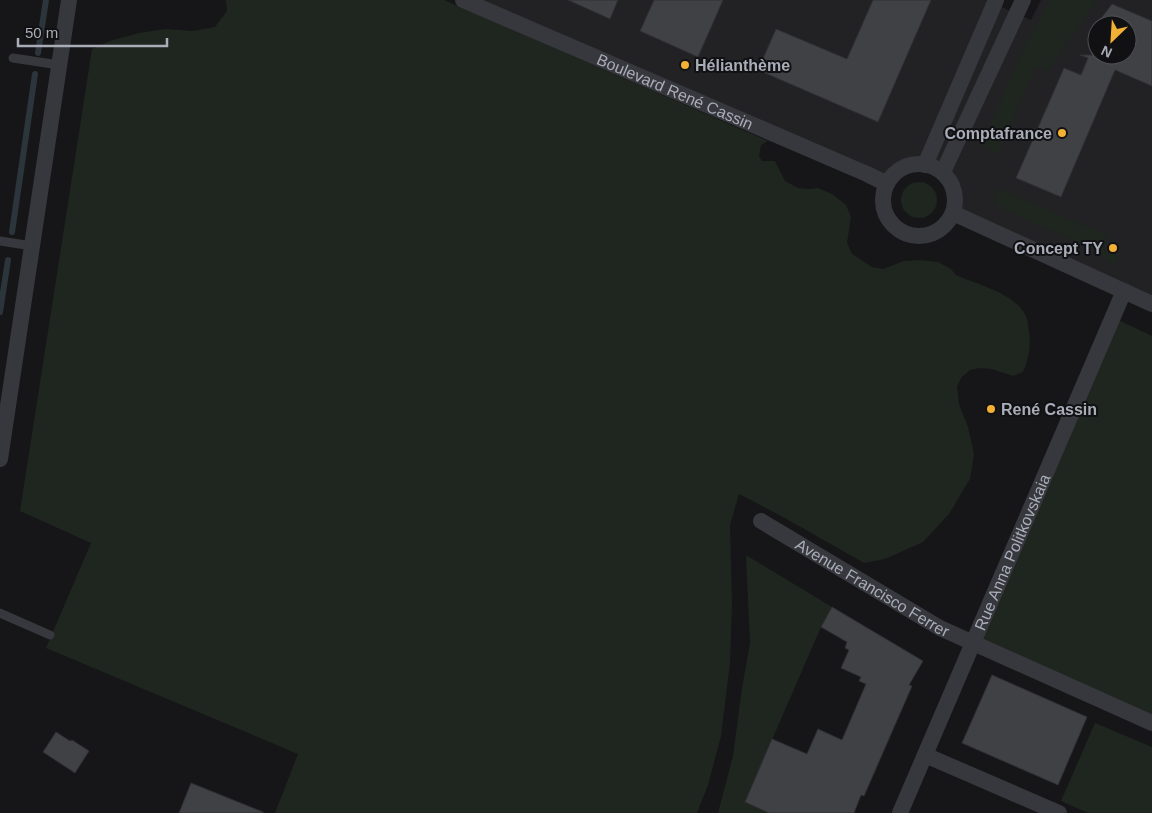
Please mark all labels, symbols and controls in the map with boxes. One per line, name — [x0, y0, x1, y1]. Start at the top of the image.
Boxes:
scale bar — [18, 15, 166, 47]
north arrow — [1087, 15, 1137, 65]
text: 50 m — [25, 24, 58, 41]
text: N — [1099, 42, 1114, 61]
street label: Boulevard René Cassin — [595, 50, 756, 132]
place label: Hélianthème — [695, 57, 790, 74]
marker: Hélianthème — [679, 59, 691, 71]
place label: Comptafrance — [944, 125, 1052, 142]
marker: Comptafrance — [1056, 127, 1068, 139]
place label: Concept TY — [1014, 240, 1103, 257]
marker: Concept TY — [1107, 242, 1119, 254]
place label: René Cassin — [1001, 401, 1097, 418]
marker: René Cassin — [985, 403, 997, 415]
street label: Rue Anna Politkovskaia — [971, 471, 1053, 633]
street label: Avenue Francisco Ferrer — [793, 535, 953, 640]

